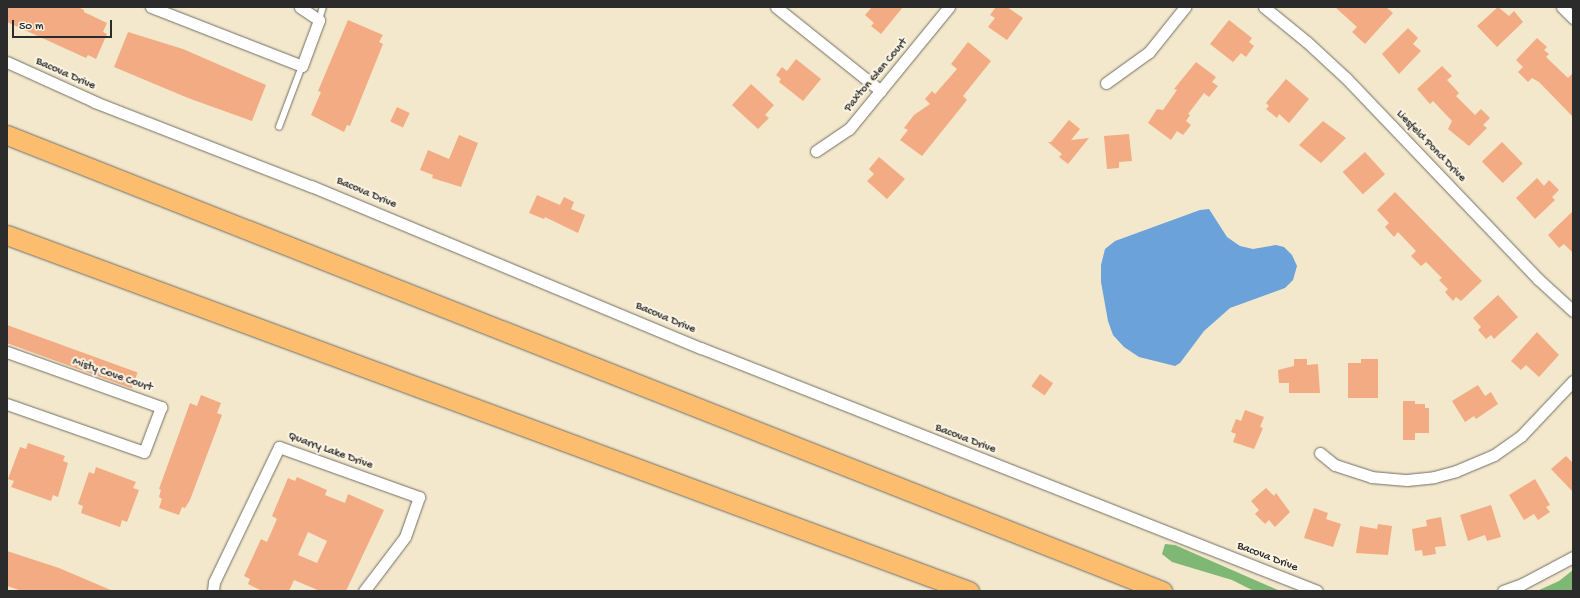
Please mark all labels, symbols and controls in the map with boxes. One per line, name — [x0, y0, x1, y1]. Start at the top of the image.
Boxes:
scale bar — [14, 12, 114, 38]
text: 50 m — [19, 20, 44, 34]
street label: Paxton Glen Court — [842, 36, 912, 116]
street label: Bacova Drive — [33, 55, 97, 95]
street label: Liesfeld Pond Drive — [1392, 108, 1468, 186]
street label: Bacova Drive — [334, 175, 398, 213]
street label: Bacova Drive — [633, 300, 697, 338]
street label: Misty Cove Court — [70, 356, 154, 396]
street label: Bacova Drive — [933, 422, 997, 458]
street label: Quarry Lake Drive — [286, 430, 374, 474]
street label: Bacova Drive — [1235, 540, 1299, 576]

